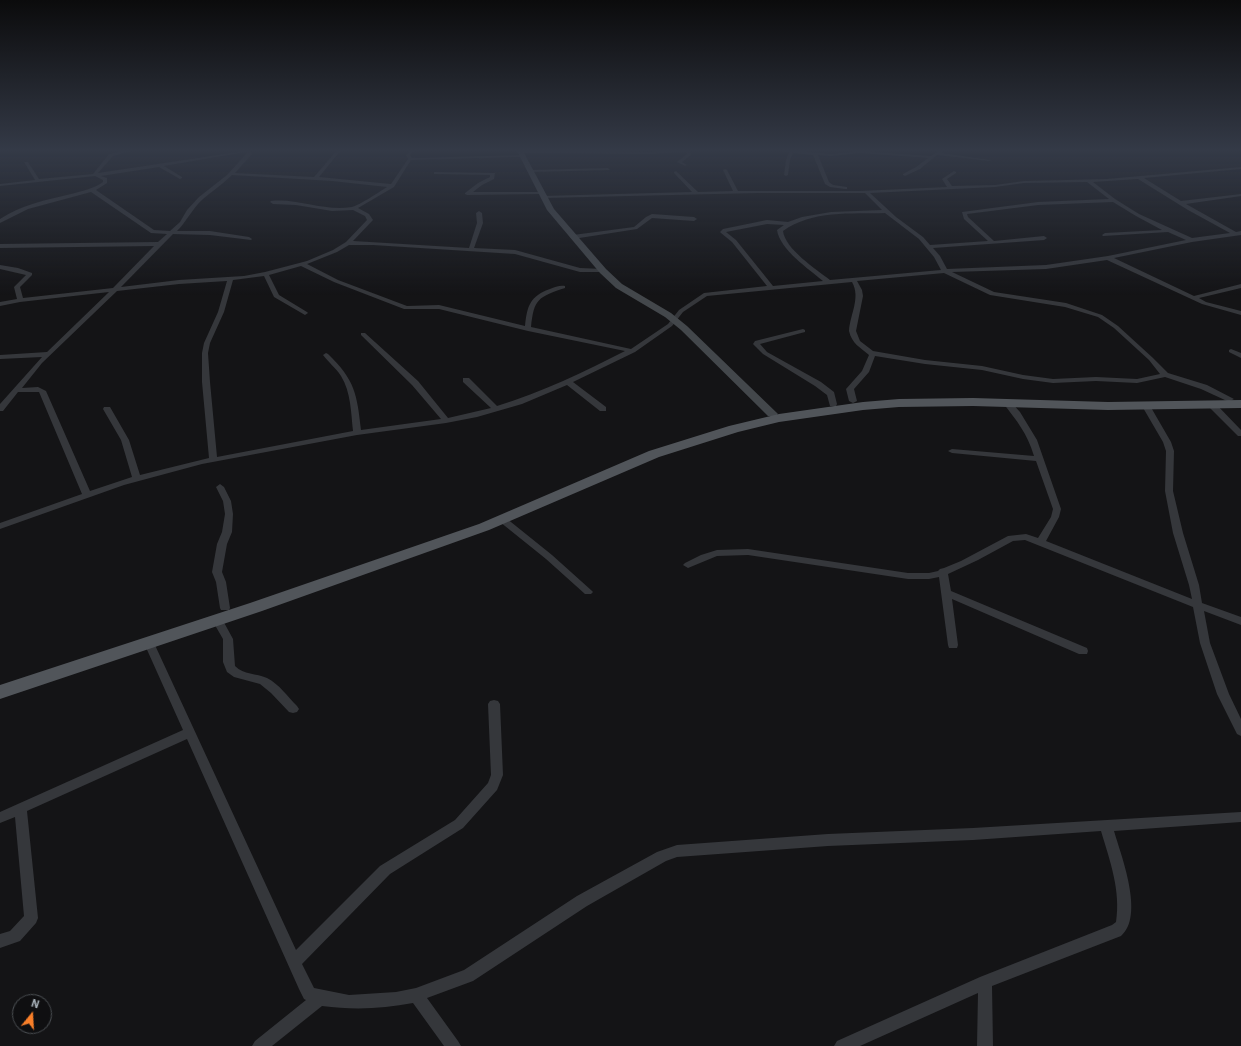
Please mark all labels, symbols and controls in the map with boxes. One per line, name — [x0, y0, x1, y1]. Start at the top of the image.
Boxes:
north arrow — [12, 994, 52, 1034]
text: N — [29, 996, 41, 1011]

